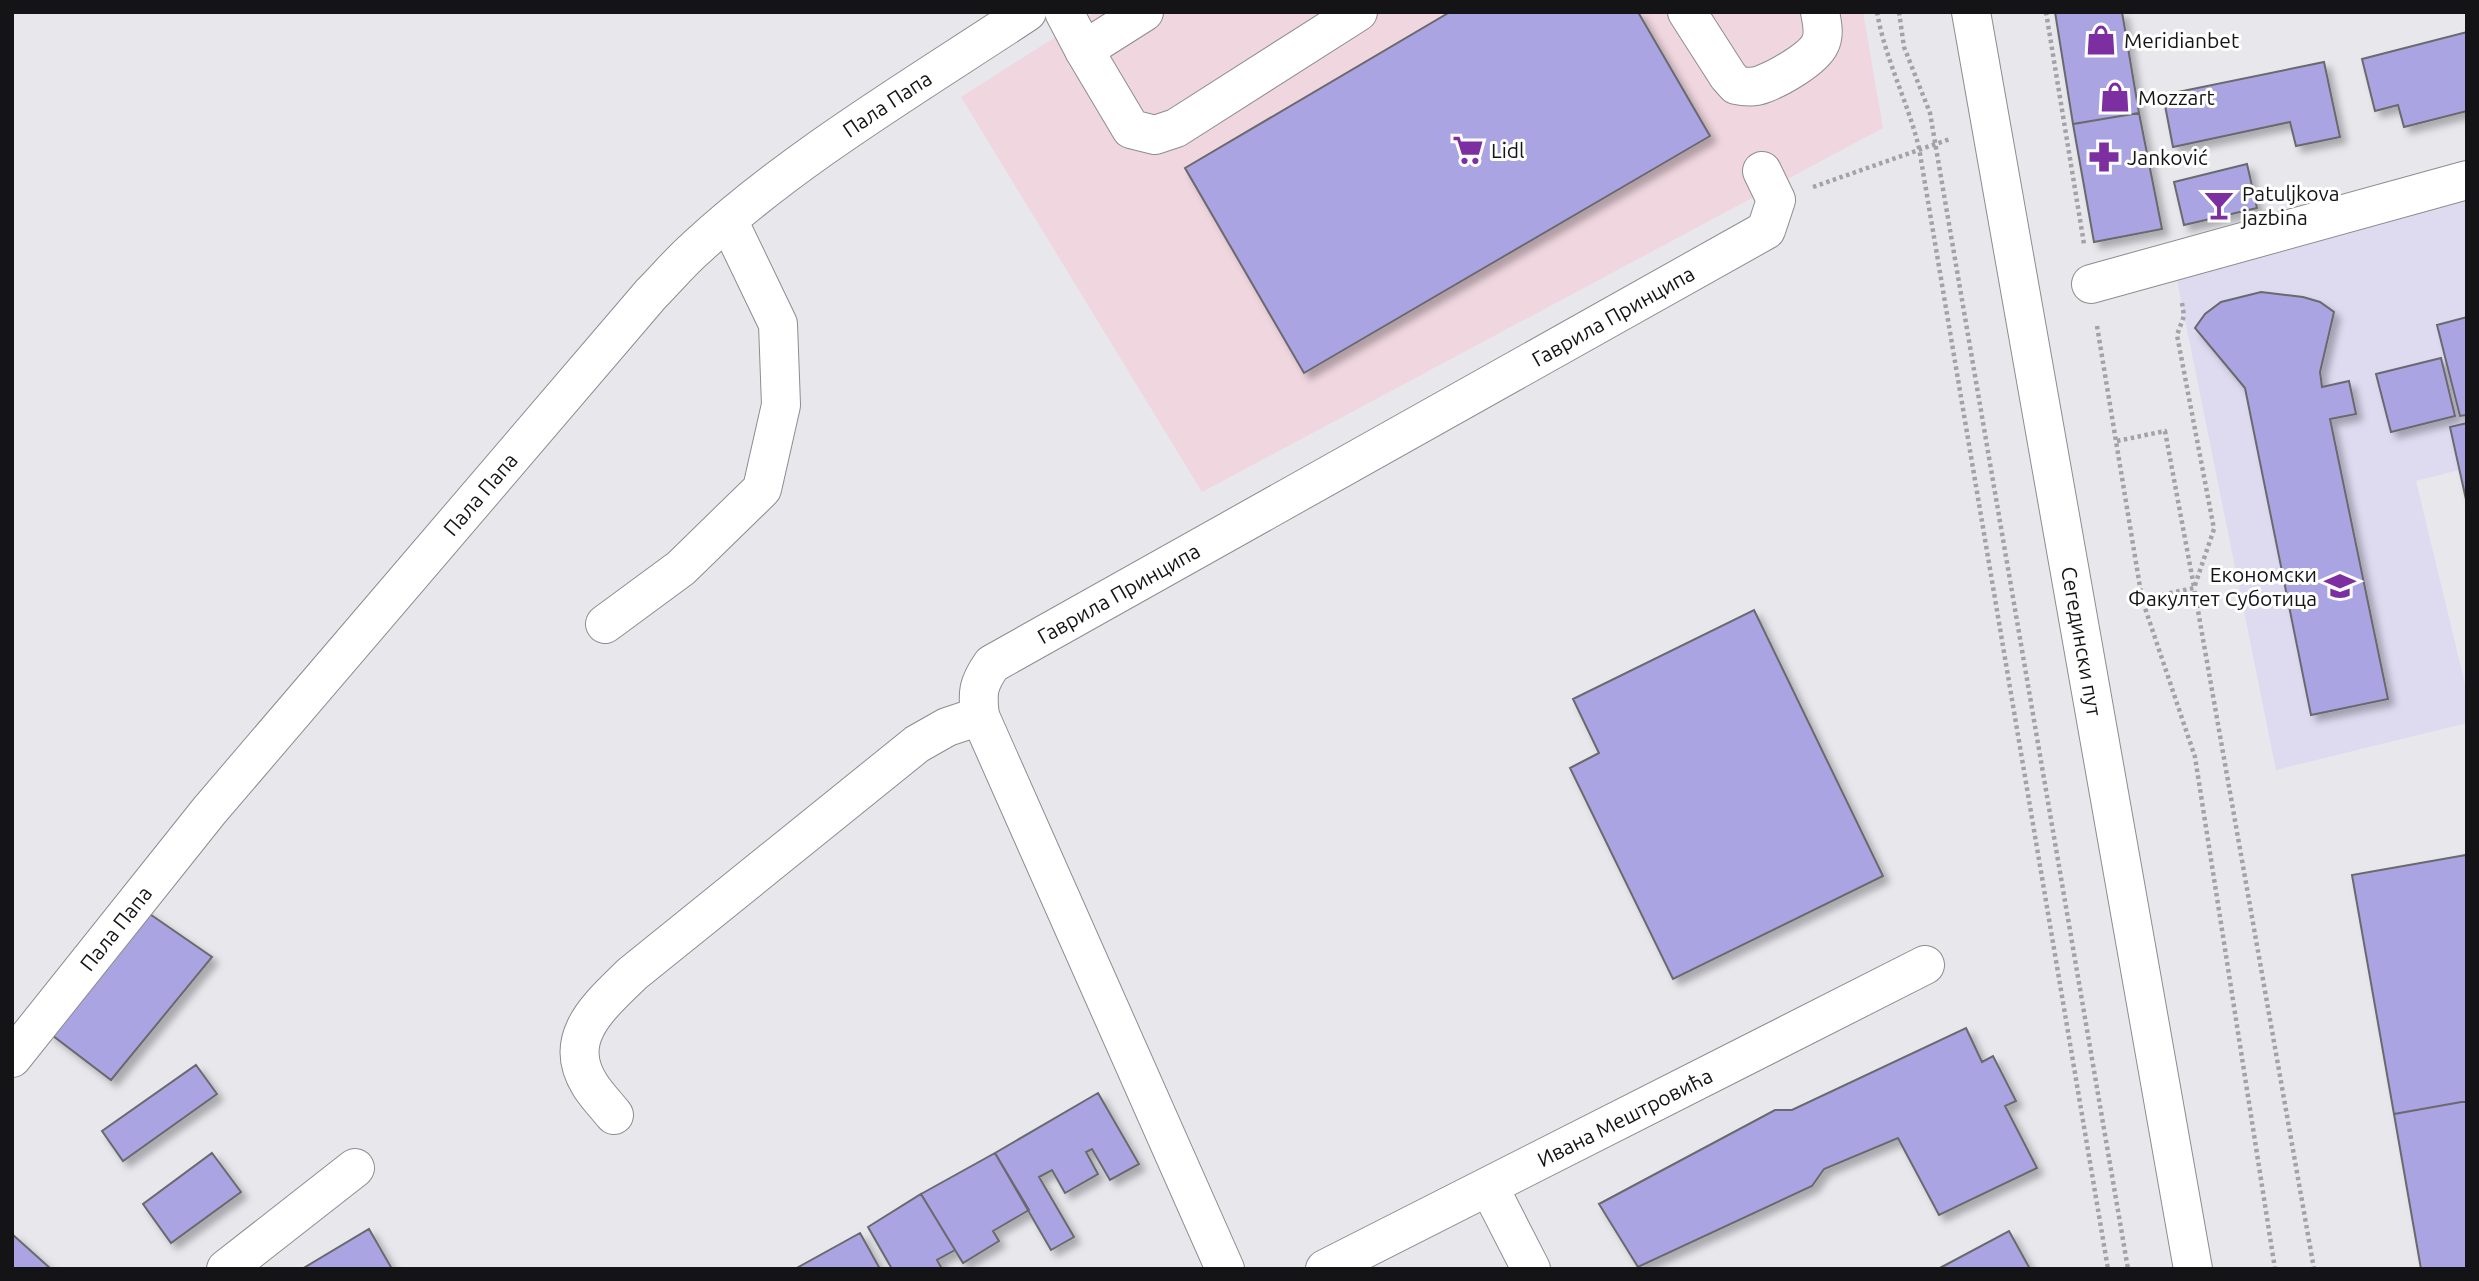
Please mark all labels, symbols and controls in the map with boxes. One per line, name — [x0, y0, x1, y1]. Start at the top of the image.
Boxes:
shop icon: Meridianbet — [2084, 23, 2118, 57]
place label: Meridianbet — [2124, 28, 2239, 52]
street label: Пала Папа — [838, 66, 936, 142]
shop icon: Mozzart — [2098, 80, 2132, 114]
place label: Mozzart — [2138, 85, 2215, 109]
supermarket icon: Lidl — [1451, 133, 1485, 167]
place label: Lidl — [1491, 138, 1525, 162]
pharmacy icon: Janković — [2087, 140, 2121, 174]
place label: Janković — [2127, 145, 2208, 169]
place label: Patuljkova jazbina — [2240, 181, 2339, 229]
bar icon: Patuljkova jazbina — [2202, 188, 2236, 222]
street label: Гаврила Принципа — [1527, 261, 1699, 371]
street label: Пала Папа — [438, 448, 522, 540]
street label: Гаврила Принципа — [1033, 538, 1204, 648]
place label: Економски Факултет Суботица — [2128, 562, 2317, 610]
street label: Сегедински пут — [2057, 565, 2107, 719]
school or university icon: Економски Факултет Суботица — [2323, 569, 2357, 603]
street label: Пала Папа — [75, 881, 156, 975]
street label: Ивана Мештровића — [1533, 1063, 1716, 1171]

